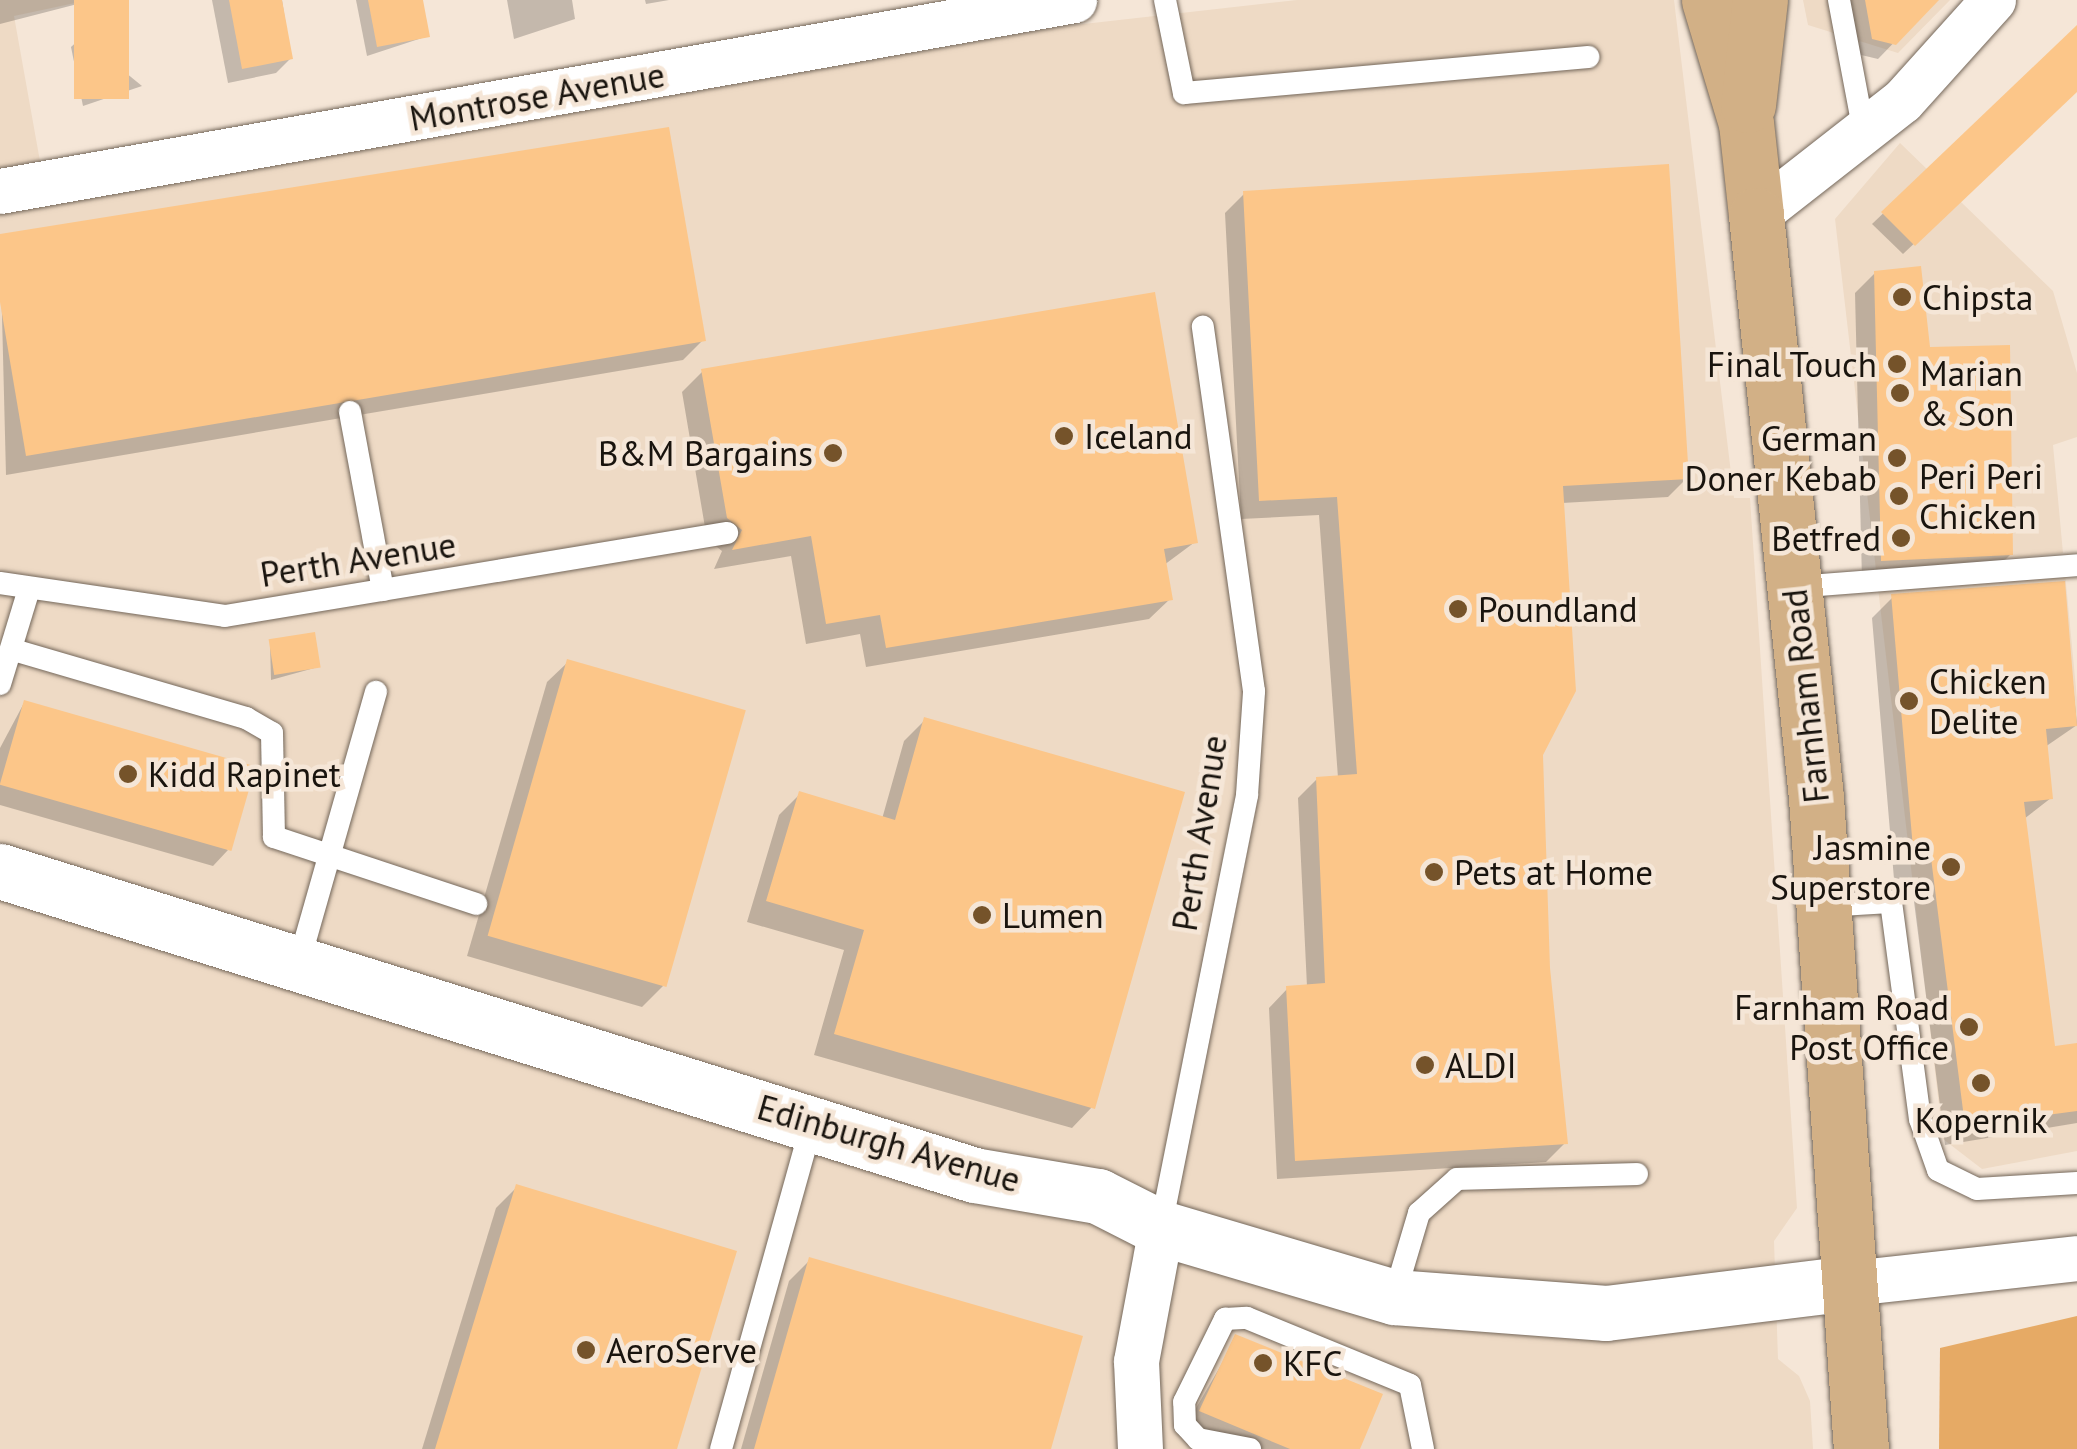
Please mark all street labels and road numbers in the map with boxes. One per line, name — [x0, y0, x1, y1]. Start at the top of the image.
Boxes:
street label: Montrose Avenue — [406, 53, 668, 139]
street label: Perth Avenue — [257, 523, 459, 595]
street label: Farnham Road — [1773, 587, 1837, 805]
street label: Perth Avenue — [1163, 732, 1235, 934]
street label: Edinburgh Avenue — [752, 1085, 1026, 1201]

